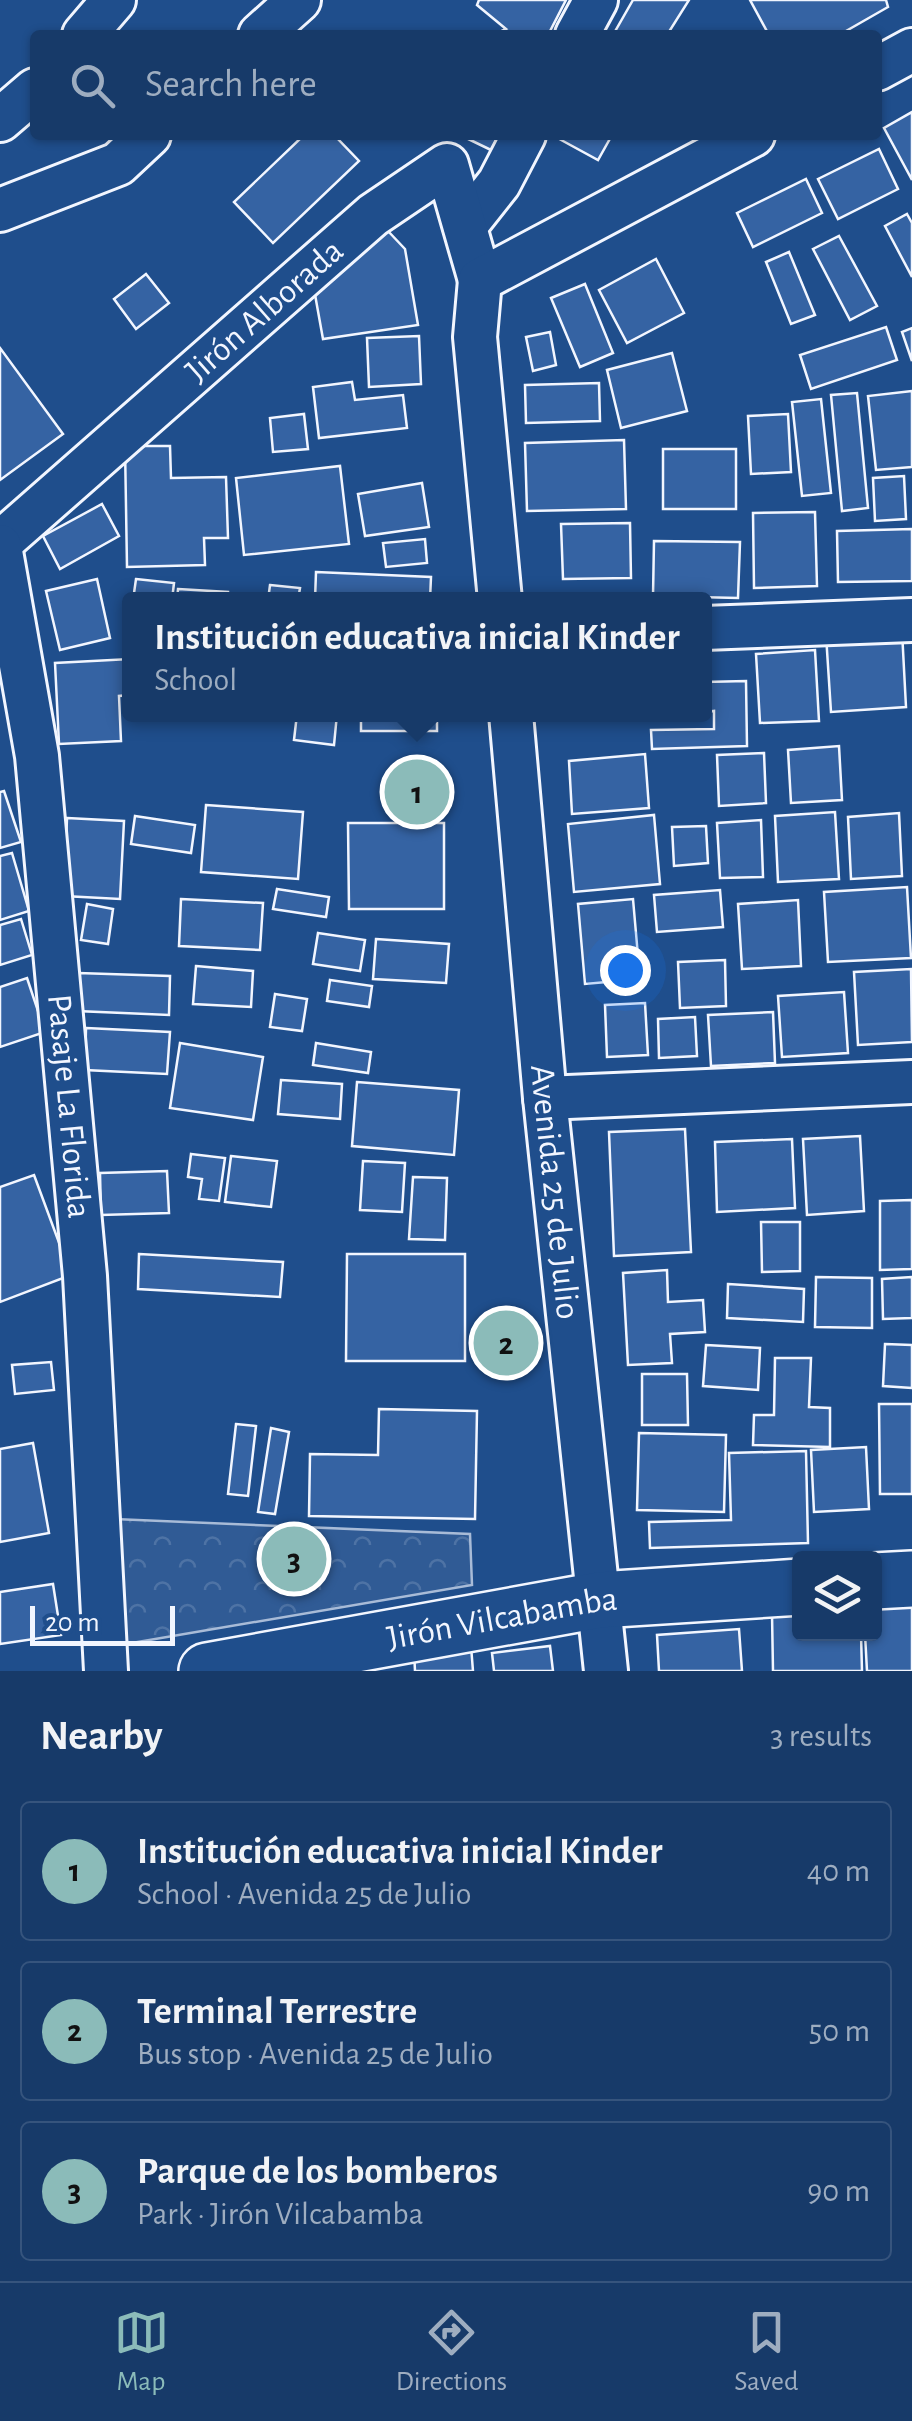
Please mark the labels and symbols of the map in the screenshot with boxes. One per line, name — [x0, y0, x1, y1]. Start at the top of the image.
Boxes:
street label: Jirón Alborada — [179, 233, 350, 389]
pin: 1 — [384, 754, 450, 830]
your location — [600, 945, 651, 996]
street label: Pasaje La Florida — [42, 993, 97, 1220]
street label: Avenida 25 de Julio — [525, 1063, 586, 1321]
pin: 2 — [474, 1306, 538, 1380]
pin: 3 — [262, 1522, 326, 1596]
street label: Jirón Vilcabamba — [384, 1581, 618, 1656]
scale bar — [30, 1601, 175, 1646]

